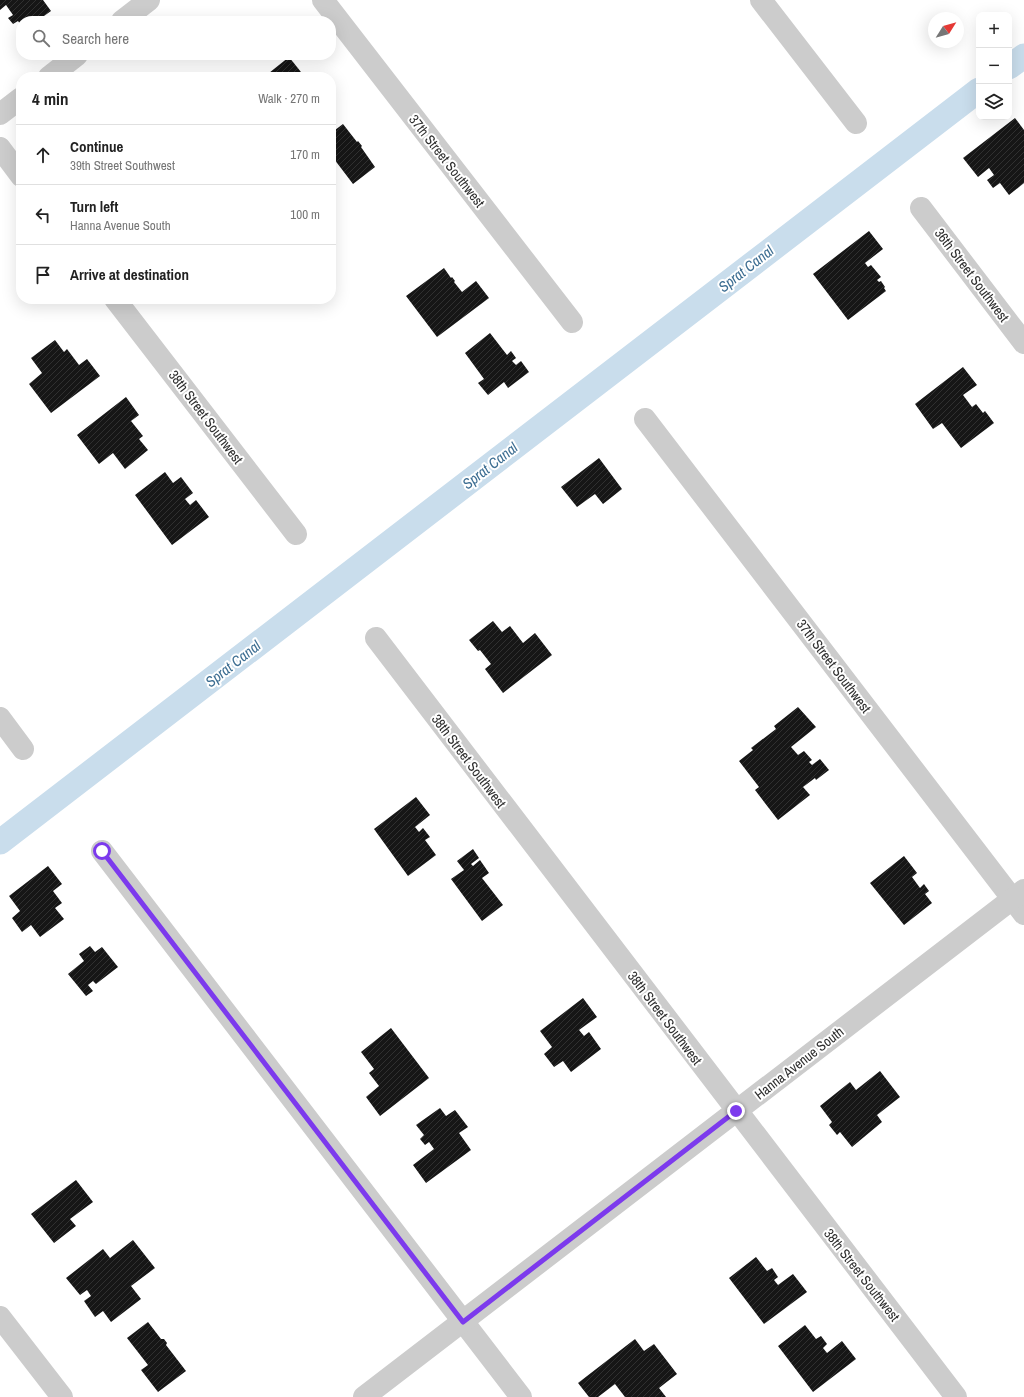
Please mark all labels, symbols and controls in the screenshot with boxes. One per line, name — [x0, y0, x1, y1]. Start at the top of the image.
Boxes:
north arrow — [928, 12, 964, 48]
map controls — [976, 12, 1012, 120]
button: + — [976, 12, 1012, 48]
search box — [16, 16, 336, 60]
icon: search — [30, 27, 52, 49]
text: Search here — [62, 28, 129, 49]
button: − — [976, 48, 1012, 84]
button: layers — [976, 84, 1012, 120]
text: 4 min — [32, 87, 68, 110]
text: Walk · 270 m — [258, 90, 320, 107]
street label: 37th Street Southwest — [405, 111, 489, 211]
text: Continue — [70, 136, 123, 157]
icon: ahead — [32, 144, 54, 166]
text: 170 m — [290, 146, 320, 163]
text: 39th Street Southwest — [70, 157, 175, 174]
text: Turn left — [70, 196, 118, 217]
icon: left — [32, 204, 54, 226]
text: 100 m — [290, 206, 320, 223]
text: Hanna Avenue South — [70, 217, 171, 234]
street label: 36th Street Southwest — [931, 224, 1013, 326]
water label: Sprat Canal — [714, 240, 778, 297]
icon: arrive — [32, 264, 54, 286]
text: Arrive at destination — [70, 264, 189, 285]
street label: 38th Street Southwest — [165, 366, 247, 468]
water label: Sprat Canal — [458, 437, 522, 494]
street label: 37th Street Southwest — [793, 615, 875, 717]
water label: Sprat Canal — [201, 635, 265, 692]
street label: 38th Street Southwest — [428, 710, 510, 812]
route start — [93, 842, 111, 860]
street label: 38th Street Southwest — [624, 967, 706, 1069]
street label: Hanna Avenue South — [751, 1023, 847, 1103]
route end — [727, 1102, 745, 1120]
street label: 38th Street Southwest — [820, 1225, 904, 1325]

